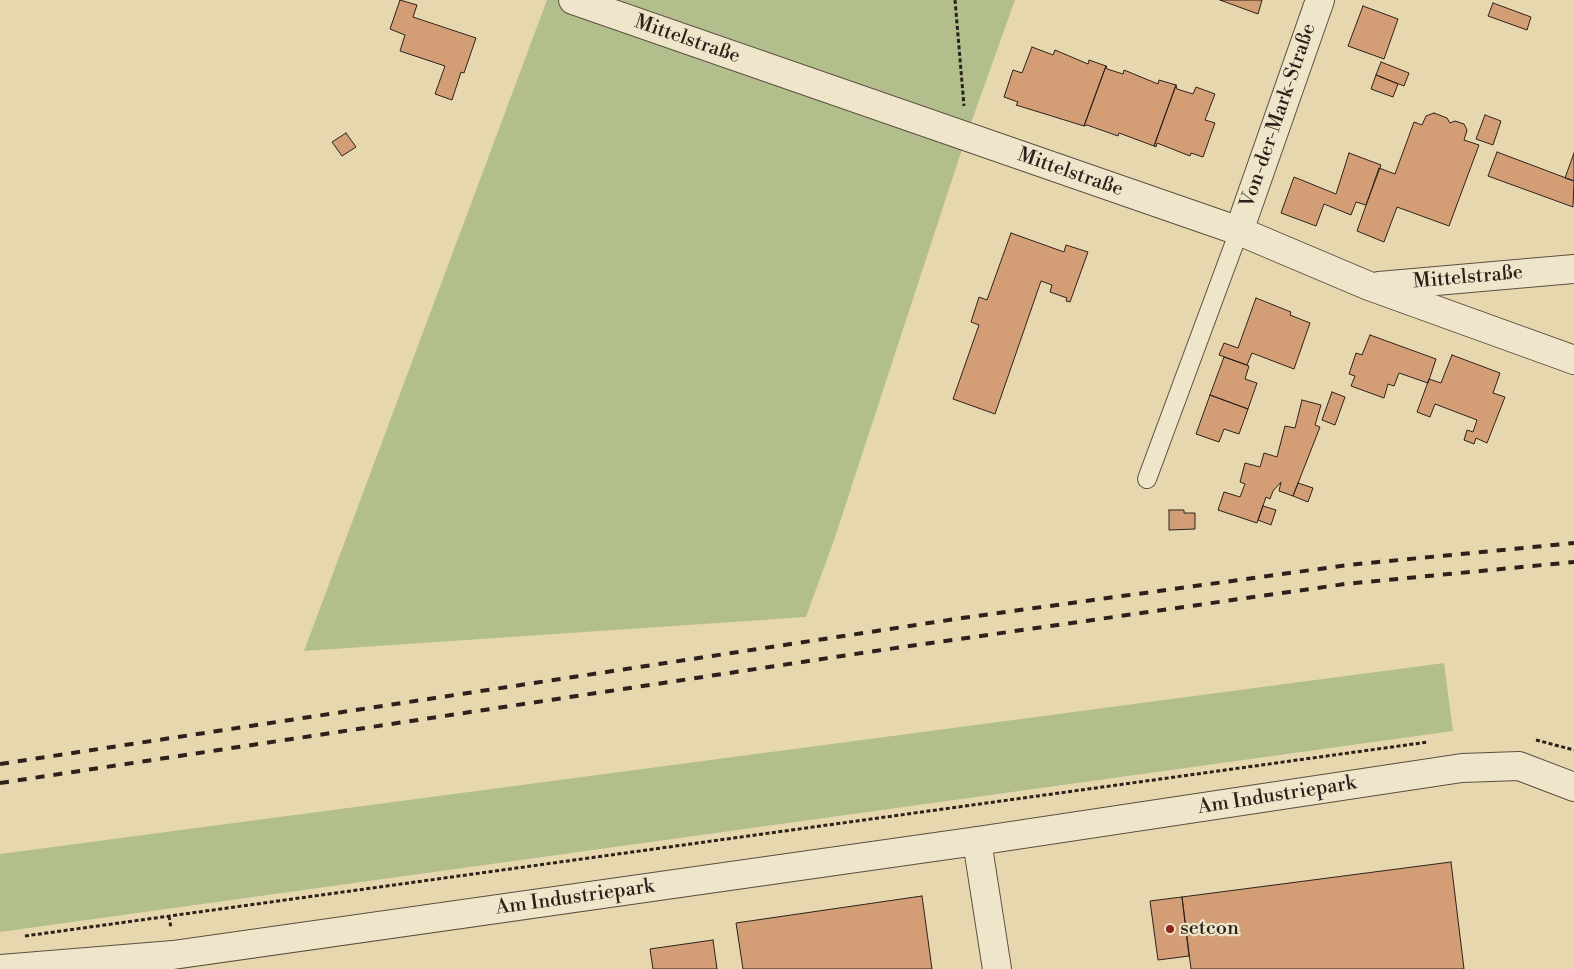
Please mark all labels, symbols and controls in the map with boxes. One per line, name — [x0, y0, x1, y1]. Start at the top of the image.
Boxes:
street label: Mittelstraße — [631, 11, 743, 69]
street label: Von-der-Mark-Straße — [1236, 21, 1322, 211]
street label: Mittelstraße — [1014, 144, 1126, 202]
street label: Mittelstraße — [1412, 261, 1524, 295]
street label: Am Industriepark — [1196, 772, 1358, 820]
street label: Am Industriepark — [494, 875, 656, 921]
place label: setcon — [1180, 917, 1239, 941]
marker: setcon — [1164, 923, 1176, 935]

